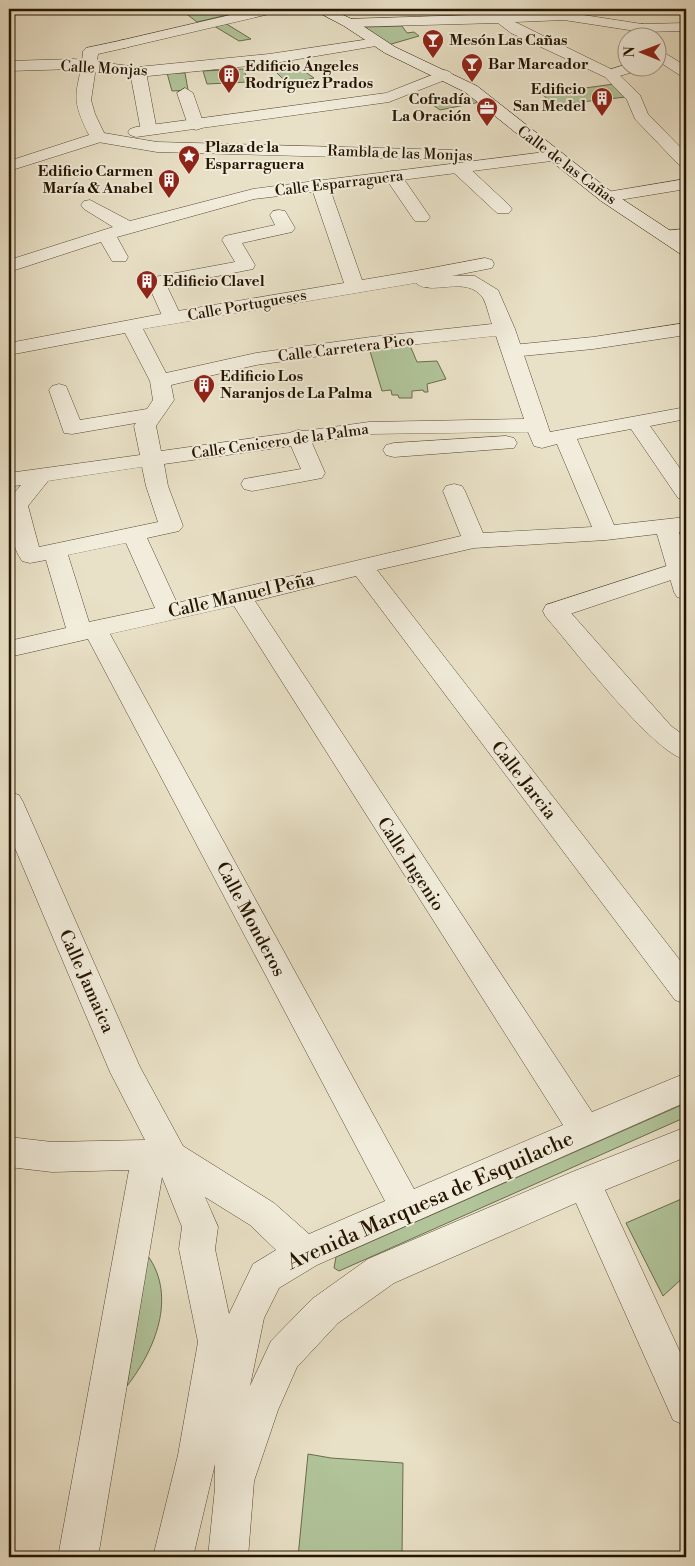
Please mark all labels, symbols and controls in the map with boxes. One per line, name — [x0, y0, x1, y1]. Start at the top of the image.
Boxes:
bar icon: Mesón Las Cañas — [421, 28, 445, 59]
north arrow — [618, 28, 668, 78]
place label: Mesón Las Cañas — [449, 31, 568, 50]
text: N — [621, 46, 639, 57]
bar icon: Bar Marcador — [460, 52, 484, 83]
place label: Bar Marcador — [488, 55, 589, 74]
place label: Edificio Ángeles Rodríguez Prados — [245, 56, 373, 93]
street label: Calle Monjas — [60, 57, 148, 80]
building icon: Edificio Ángeles Rodríguez Prados — [217, 63, 241, 94]
place label: Edificio San Medel — [513, 80, 586, 116]
building icon: Edificio San Medel — [590, 86, 614, 117]
place label: Cofradía La Oración — [392, 90, 472, 126]
office icon: Cofradía La Oración — [475, 96, 499, 127]
street label: Calle de las Cañas — [513, 122, 620, 209]
place label: Plaza de la Esparraguera — [205, 138, 305, 174]
street label: Rambla de las Monjas — [327, 141, 473, 166]
place icon: Plaza de la Esparraguera — [177, 144, 201, 175]
place label: Edificio Carmen María & Anabel — [38, 162, 154, 198]
street label: Calle Esparraguera — [274, 166, 405, 201]
building icon: Edificio Carmen María & Anabel — [157, 168, 181, 199]
building icon: Edificio Clavel — [135, 269, 159, 300]
place label: Edificio Clavel — [163, 272, 265, 291]
street label: Calle Portugueses — [186, 286, 308, 325]
street label: Calle Carretera Pico — [277, 331, 415, 366]
place label: Edificio Los Naranjos de La Palma — [220, 367, 373, 403]
building icon: Edificio Los Naranjos de La Palma — [192, 373, 216, 404]
street label: Calle Cenicero de la Palma — [190, 420, 370, 463]
street label: Calle Manuel Peña — [166, 567, 317, 623]
street label: Calle Jarcia — [486, 736, 562, 825]
street label: Calle Ingenio — [372, 813, 449, 916]
street label: Calle Monderos — [211, 858, 290, 981]
street label: Calle Jamaica — [54, 926, 120, 1037]
street label: Avenida Marquesa de Esquilache — [282, 1126, 578, 1276]

